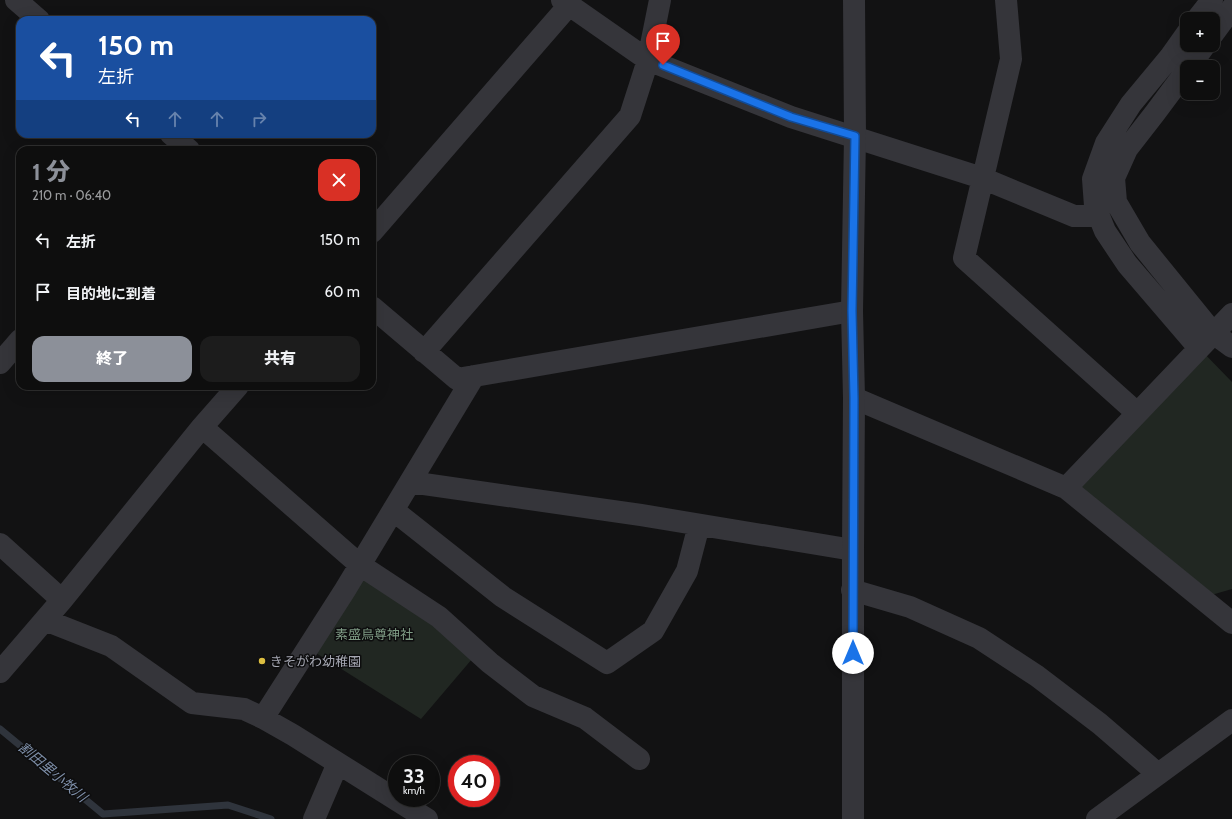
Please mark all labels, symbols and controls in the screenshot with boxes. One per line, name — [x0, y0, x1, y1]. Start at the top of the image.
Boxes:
map controls — [1180, 12, 1220, 100]
button: + — [1180, 12, 1220, 52]
pin — [646, 24, 680, 65]
text: 150 m — [98, 28, 174, 62]
icon: arrive — [652, 30, 674, 52]
icon: left — [32, 32, 84, 84]
button: − — [1180, 60, 1220, 100]
text: 左折 — [98, 66, 134, 88]
icon: left — [122, 108, 144, 130]
icon: ahead — [164, 108, 186, 130]
icon: ahead — [206, 108, 228, 130]
icon: right — [248, 108, 270, 130]
text: 1 分 — [32, 157, 70, 186]
button: close — [318, 159, 360, 201]
text: 210 m · 06:40 — [32, 187, 111, 203]
icon: left — [32, 229, 54, 251]
text: 150 m — [320, 231, 360, 249]
text: 左折 — [66, 233, 96, 251]
icon: arrive — [32, 281, 54, 303]
text: 60 m — [324, 283, 360, 301]
text: 目的地に到着 — [66, 285, 156, 303]
button: 終了 — [32, 336, 192, 382]
button: 共有 — [200, 336, 360, 382]
park label: 素盛鳥尊神社 — [335, 626, 413, 642]
position arrow — [832, 632, 874, 674]
place label: きそがわ幼稚園 — [270, 653, 361, 669]
marker: きそがわ幼稚園 — [257, 656, 267, 666]
water label: 割田里小牧川 — [15, 738, 92, 807]
speed limit sign: 40 — [448, 755, 500, 807]
text: 33 — [403, 764, 425, 788]
text: km/h — [403, 784, 425, 797]

